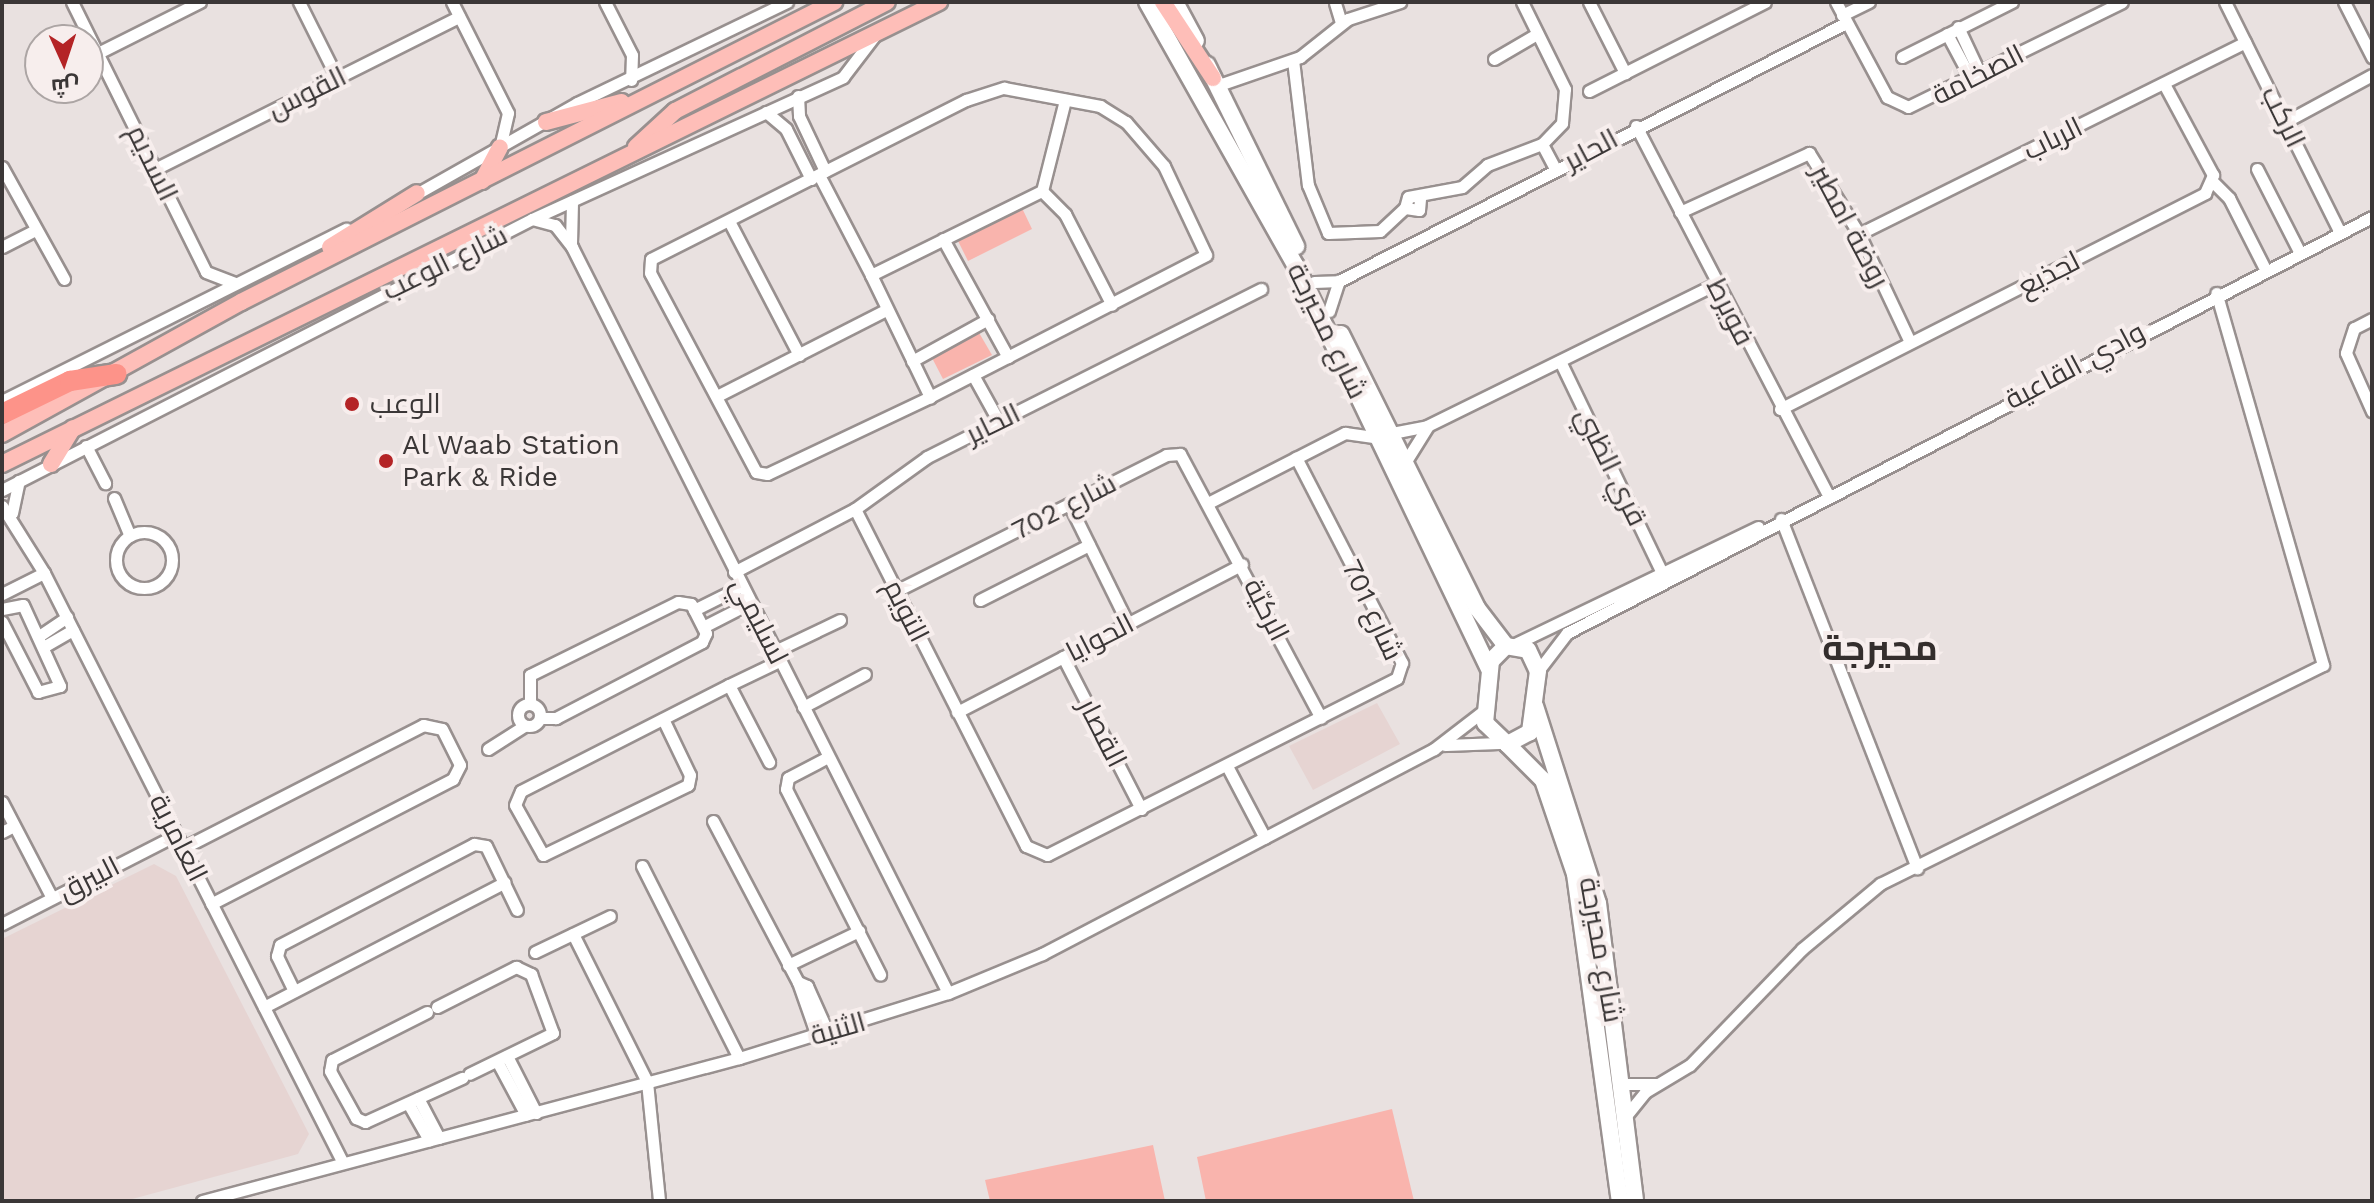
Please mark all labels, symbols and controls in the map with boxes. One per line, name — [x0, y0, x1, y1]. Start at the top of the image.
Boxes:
north arrow — [24, 24, 104, 104]
street label: الصخامة — [1927, 38, 2029, 112]
street label: القوس — [262, 60, 352, 126]
text: ش — [50, 73, 80, 100]
street label: الركب — [2254, 81, 2312, 153]
street label: الرباب — [2018, 110, 2088, 168]
street label: السديم — [119, 120, 185, 206]
street label: الحاير — [1558, 122, 1624, 178]
street label: روضة امطير — [1804, 159, 1896, 293]
street label: شارع الوعب — [377, 218, 513, 308]
street label: لجذيع — [2013, 244, 2085, 304]
street label: شارع محيرجة — [1280, 258, 1374, 404]
street label: فويرط — [1699, 273, 1761, 351]
street label: وادي القاعية — [1999, 315, 2151, 417]
place label: الوعب — [370, 387, 441, 421]
marker: الوعب — [341, 393, 363, 415]
street label: الحاير — [960, 397, 1026, 451]
street label: قري الظبي — [1568, 402, 1654, 532]
place label: Al Waab Station Park & Ride — [402, 428, 621, 494]
marker: Al Waab Station Park & Ride — [377, 452, 395, 470]
street label: شارع 702 — [1006, 466, 1122, 548]
street label: شارع 701 — [1334, 554, 1410, 666]
street label: لسليمي — [723, 572, 795, 670]
street label: الركيّة — [1236, 573, 1296, 647]
street label: التويم — [876, 574, 936, 648]
street label: الحوايا — [1060, 607, 1140, 669]
district label: محيرجة — [1822, 627, 1938, 671]
street label: القصار — [1071, 693, 1133, 773]
street label: العامرية — [142, 789, 214, 887]
street label: البيرق — [53, 849, 125, 909]
street label: شارع محيرجة — [1572, 875, 1630, 1025]
street label: الثنية — [806, 1005, 870, 1053]

